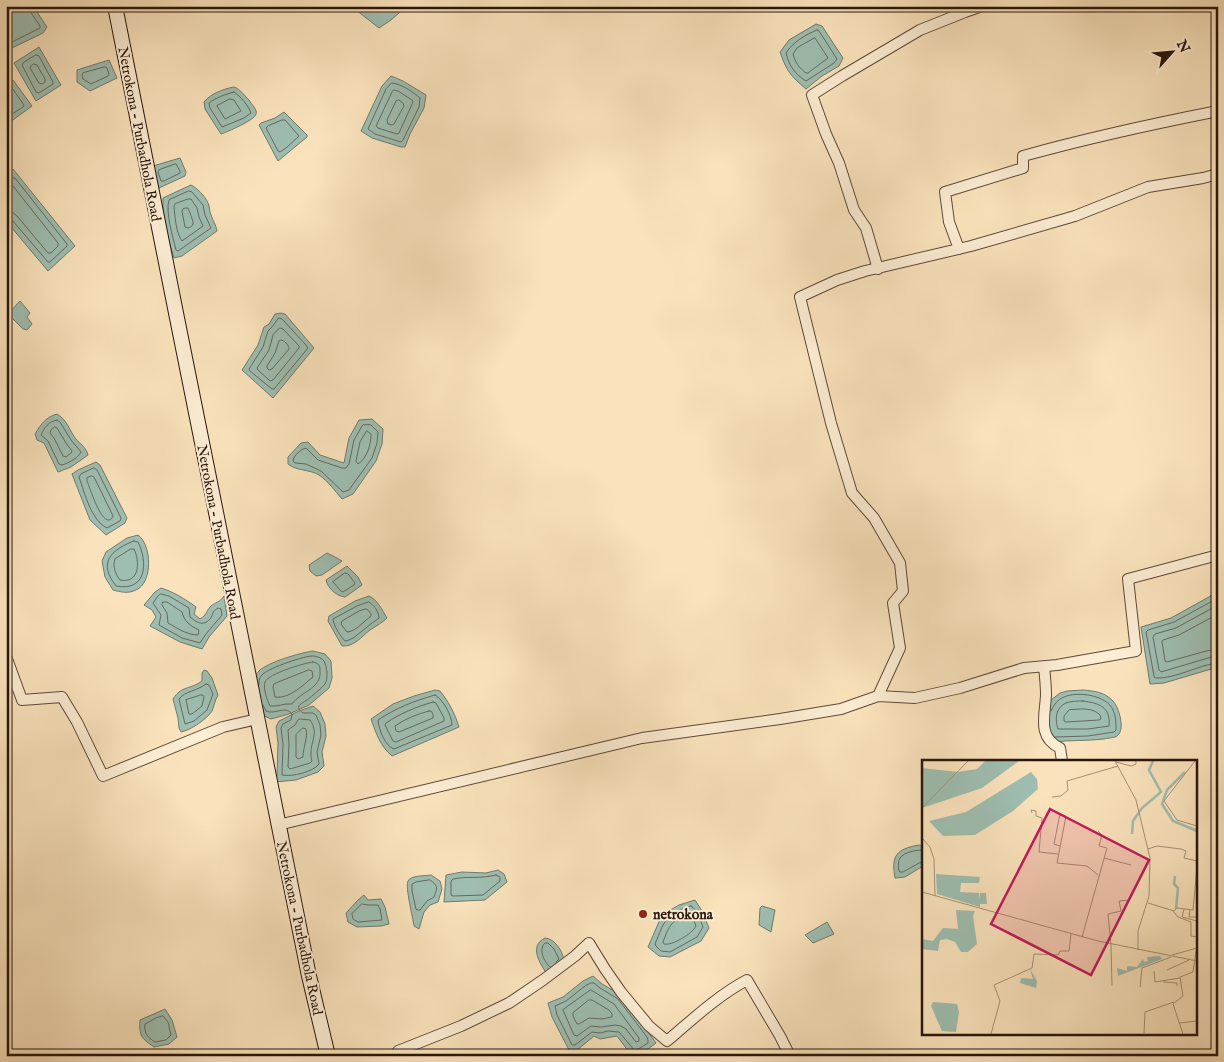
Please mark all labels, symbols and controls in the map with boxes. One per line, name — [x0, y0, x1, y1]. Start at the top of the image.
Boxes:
north arrow — [1146, 28, 1196, 78]
text: N — [1171, 36, 1193, 56]
street label: Netrokona - Purbadhola Road — [113, 45, 165, 224]
street label: Netrokona - Purbadhola Road — [192, 443, 244, 622]
inset map — [922, 760, 1196, 1034]
street label: Netrokona - Purbadhola Road — [272, 839, 326, 1017]
place label: netrokona — [653, 906, 714, 924]
marker: netrokona — [637, 908, 649, 920]

